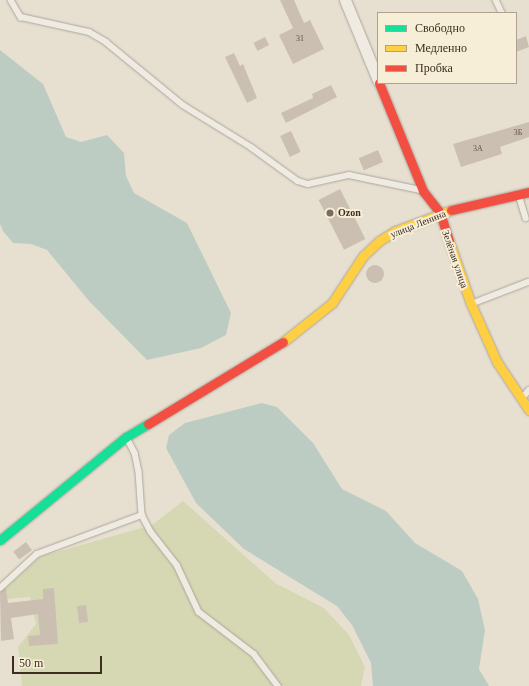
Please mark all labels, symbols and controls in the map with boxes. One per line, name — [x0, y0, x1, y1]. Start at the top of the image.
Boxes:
legend — [377, 12, 517, 84]
text: Свободно — [415, 21, 465, 35]
house number: 31 — [296, 34, 304, 44]
text: Медленно — [415, 41, 467, 55]
text: Пробка — [415, 61, 453, 75]
house number: 3Б — [514, 128, 522, 138]
house number: 3А — [473, 144, 483, 154]
place label: Ozon — [338, 207, 361, 219]
street label: улица Ленина — [388, 207, 448, 241]
marker: Ozon — [325, 208, 335, 218]
street label: Зелёная улица — [439, 228, 471, 290]
scale bar — [14, 648, 104, 674]
text: 50 m — [19, 656, 43, 670]

